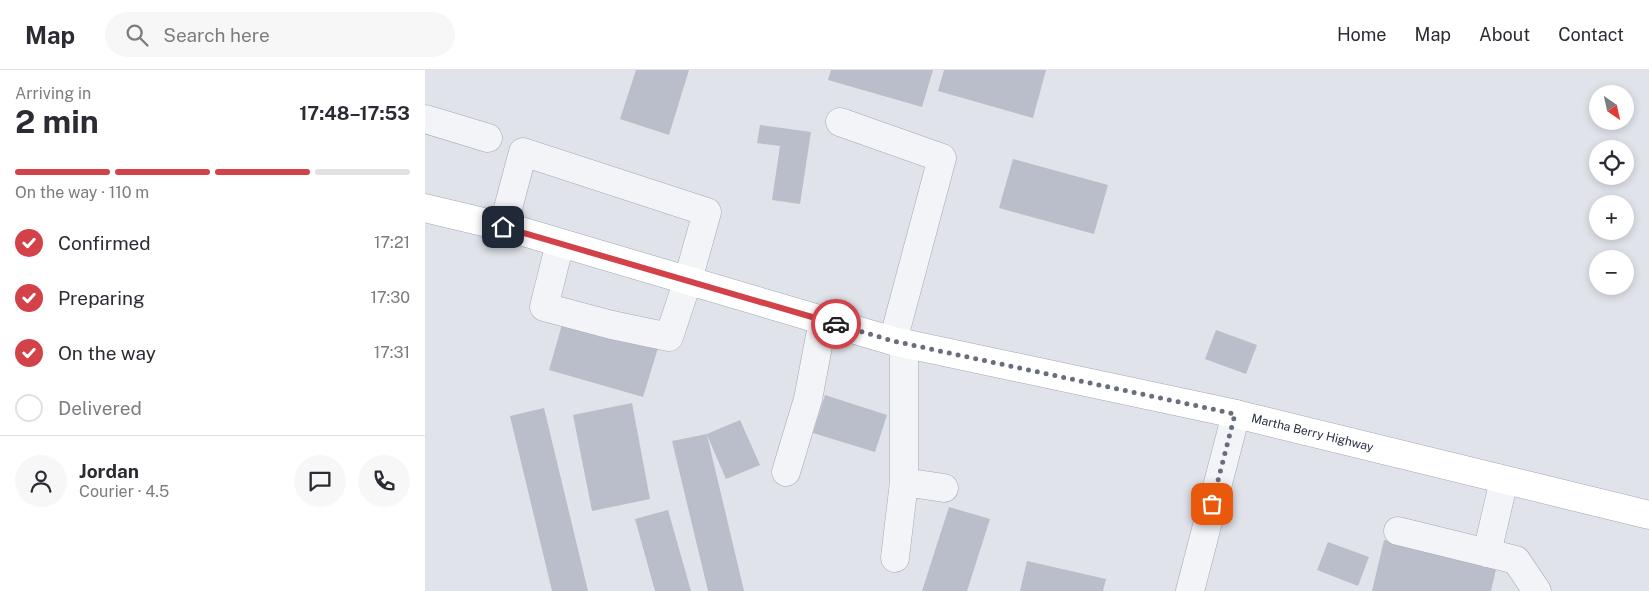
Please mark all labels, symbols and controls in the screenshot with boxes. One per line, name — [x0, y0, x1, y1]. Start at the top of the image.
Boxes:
search box — [105, 12, 455, 57]
text: Map — [25, 21, 75, 49]
icon: search — [123, 21, 151, 49]
text: Search here — [163, 24, 270, 46]
text: Home — [1337, 24, 1387, 45]
text: Map — [1415, 24, 1451, 45]
text: About — [1479, 24, 1530, 45]
text: Contact — [1558, 24, 1624, 45]
text: Arriving in — [15, 84, 91, 103]
north arrow — [1589, 85, 1634, 130]
map controls — [1589, 85, 1634, 295]
text: 17:48–17:53 — [299, 102, 410, 124]
text: 2 min — [15, 103, 99, 140]
button: locate — [1589, 140, 1634, 185]
text: On the way · 110 m — [15, 183, 149, 202]
button: + — [1589, 195, 1634, 240]
pin — [482, 206, 524, 248]
icon: home — [489, 213, 517, 241]
icon: check — [15, 229, 43, 257]
text: Confirmed — [58, 232, 151, 254]
text: 17:21 — [374, 233, 410, 252]
button: − — [1589, 250, 1634, 295]
icon: check — [15, 284, 43, 312]
text: Preparing — [58, 287, 145, 309]
text: 17:30 — [371, 288, 410, 307]
courier — [811, 299, 861, 349]
icon: car — [822, 310, 850, 338]
icon: check — [15, 339, 43, 367]
text: On the way — [58, 342, 156, 364]
text: 17:31 — [374, 343, 410, 362]
text: Delivered — [58, 397, 142, 419]
street label: Martha Berry Highway — [1250, 411, 1375, 454]
button: person — [15, 455, 67, 507]
button: chat — [294, 455, 346, 507]
button: phone — [358, 455, 410, 507]
text: Jordan — [79, 460, 139, 482]
text: Courier · 4.5 — [79, 482, 169, 501]
pin — [1191, 483, 1233, 525]
icon: bag — [1198, 490, 1226, 518]

